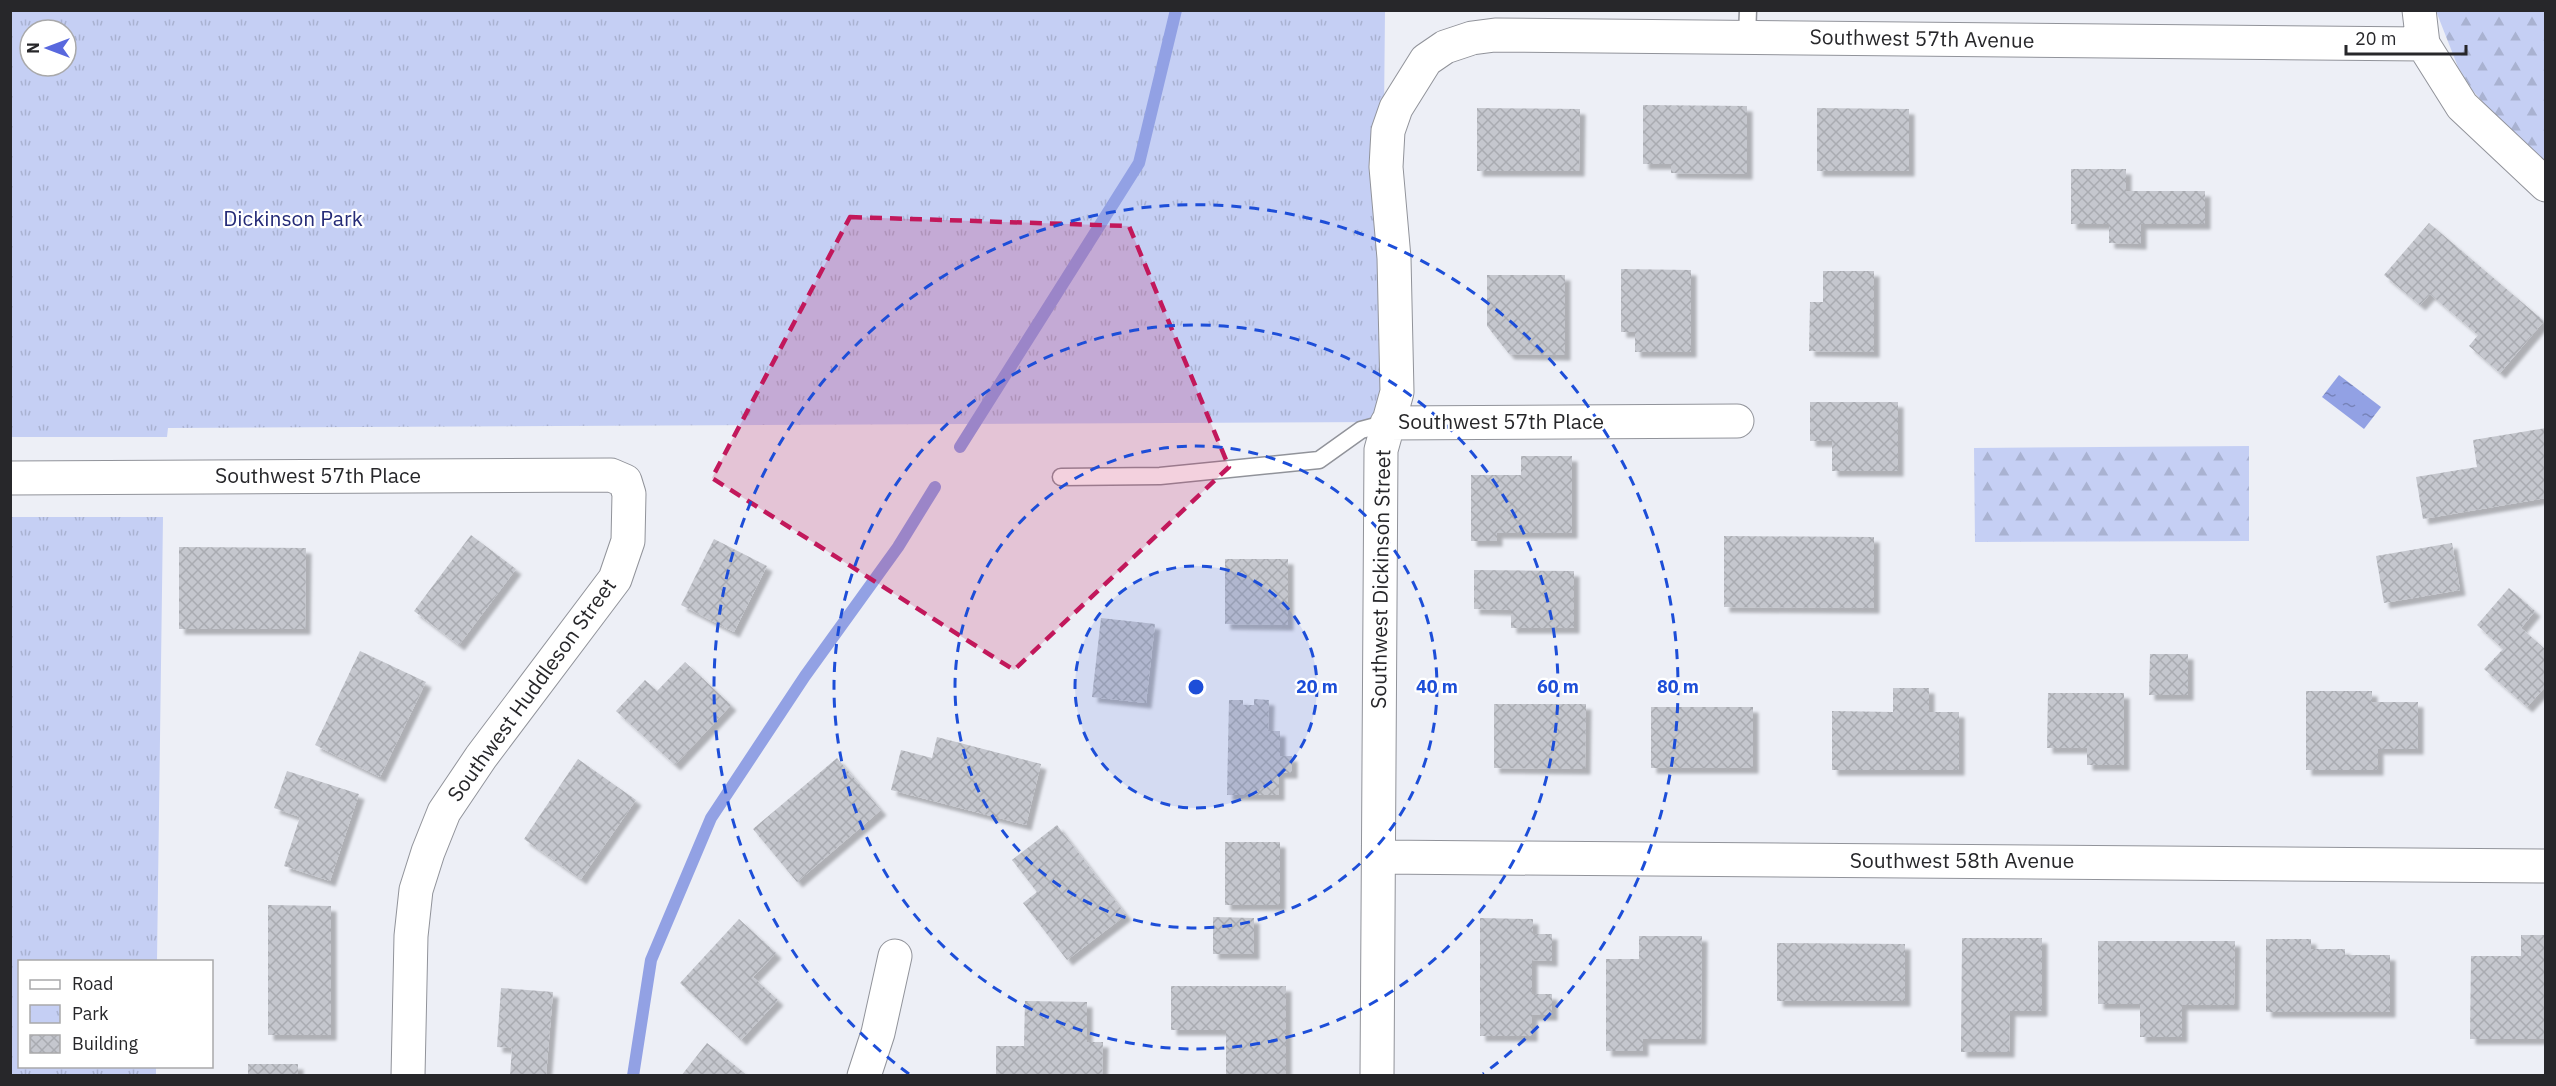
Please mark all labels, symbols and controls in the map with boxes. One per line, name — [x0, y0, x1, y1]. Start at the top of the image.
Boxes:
north arrow — [18, 18, 78, 78]
scale bar — [2346, 18, 2466, 56]
street label: Southwest 57th Avenue — [1809, 22, 2035, 54]
text: 20 m — [2355, 27, 2397, 50]
text: N — [23, 42, 43, 54]
park label: Dickinson Park — [223, 204, 363, 232]
street label: Southwest 57th Place — [1398, 407, 1604, 435]
street label: Southwest Dickinson Street — [1364, 449, 1396, 709]
street label: Southwest 57th Place — [215, 461, 421, 489]
street label: Southwest Huddleson Street — [441, 572, 622, 807]
text: 20 m — [1296, 675, 1338, 698]
text: 40 m — [1416, 675, 1458, 698]
text: 60 m — [1537, 675, 1579, 698]
text: 80 m — [1657, 675, 1699, 698]
centre of rings — [1186, 677, 1206, 697]
street label: Southwest 58th Avenue — [1850, 846, 2074, 874]
legend — [18, 960, 213, 1068]
text: Road — [72, 972, 113, 995]
text: Park — [72, 1002, 109, 1025]
text: Building — [72, 1032, 139, 1055]

